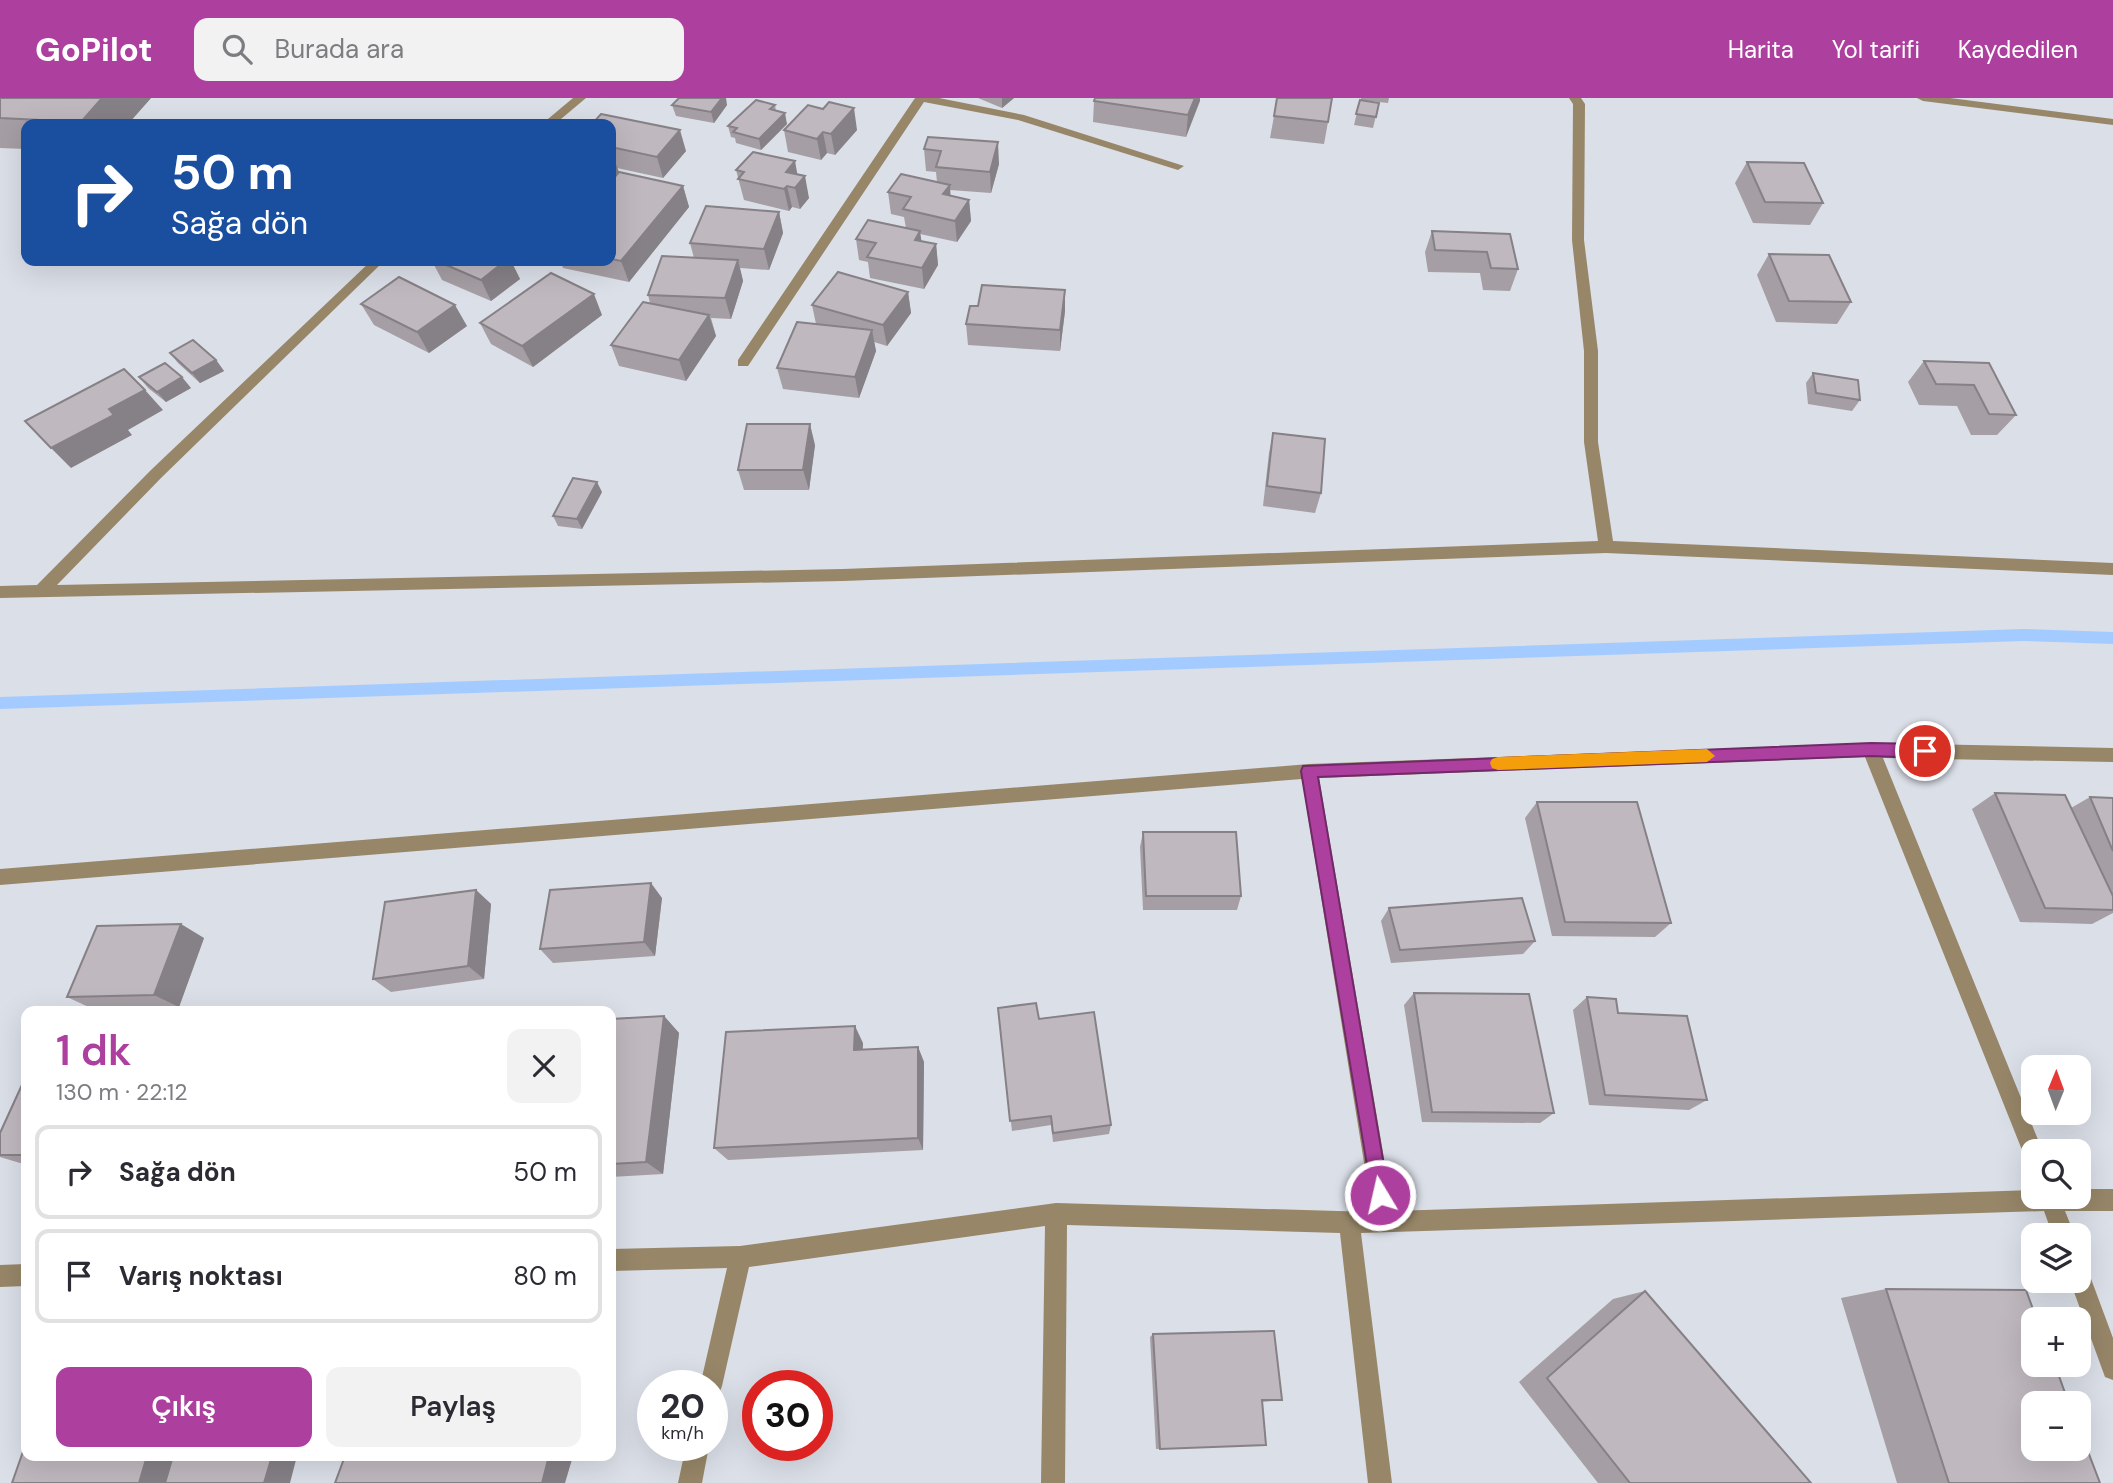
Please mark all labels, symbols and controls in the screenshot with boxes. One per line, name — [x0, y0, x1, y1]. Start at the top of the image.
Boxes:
search box — [194, 18, 684, 81]
text: GoPilot — [35, 28, 152, 71]
icon: search — [218, 30, 256, 68]
text: Burada ara — [274, 32, 404, 66]
text: Harita — [1728, 34, 1794, 65]
text: Yol tarifi — [1832, 34, 1920, 65]
text: Kaydedilen — [1958, 34, 2078, 65]
text: 50 m — [171, 140, 294, 204]
icon: right — [56, 147, 147, 238]
text: Sağa dön — [171, 202, 308, 244]
pin — [1895, 721, 1955, 781]
icon: arrive — [1906, 732, 1944, 770]
text: 1 dk — [56, 1023, 131, 1078]
button: close — [507, 1029, 581, 1103]
north arrow — [2021, 1055, 2091, 1125]
map controls — [2021, 1055, 2091, 1461]
text: 130 m · 22:12 — [56, 1077, 187, 1107]
button: search — [2021, 1139, 2091, 1209]
icon: right — [60, 1153, 98, 1191]
text: Sağa dön — [119, 1155, 236, 1189]
text: 50 m — [513, 1155, 577, 1189]
position arrow — [1343, 1158, 1417, 1232]
button: layers — [2021, 1223, 2091, 1293]
icon: arrive — [60, 1257, 98, 1295]
text: Varış noktası — [119, 1259, 283, 1293]
text: 80 m — [513, 1259, 577, 1293]
button: + — [2021, 1307, 2091, 1377]
button: Çıkış — [56, 1367, 312, 1447]
button: Paylaş — [326, 1367, 581, 1447]
speed limit sign: 30 — [742, 1370, 833, 1461]
text: 20 — [660, 1383, 705, 1429]
button: − — [2021, 1391, 2091, 1461]
text: km/h — [661, 1421, 704, 1445]

